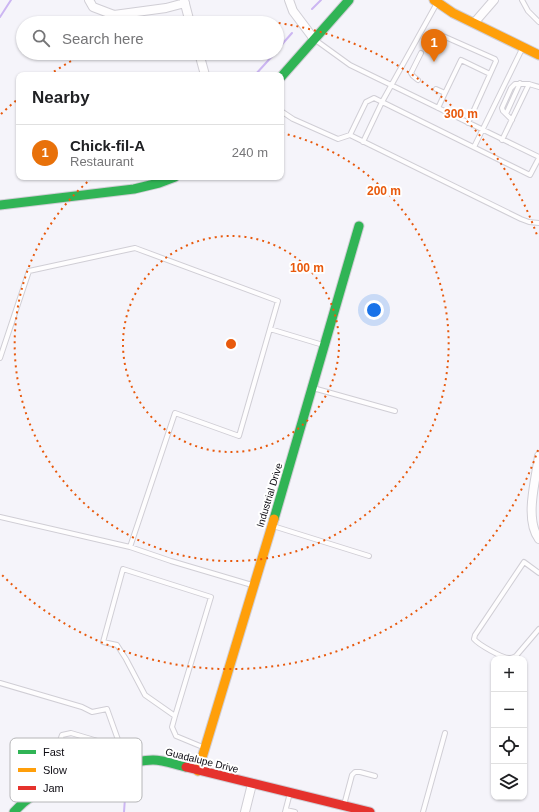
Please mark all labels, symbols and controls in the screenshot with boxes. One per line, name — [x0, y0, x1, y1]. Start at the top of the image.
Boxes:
search box — [16, 16, 284, 60]
icon: search — [30, 27, 52, 49]
pin: 1 — [421, 29, 447, 62]
text: Search here — [62, 30, 144, 47]
text: Nearby — [32, 88, 90, 107]
text: 300 m — [444, 107, 478, 121]
text: Chick-fil-A — [70, 137, 145, 154]
text: 1 — [41, 145, 49, 160]
text: 240 m — [232, 145, 268, 160]
text: Restaurant — [70, 154, 134, 169]
text: 200 m — [367, 184, 401, 198]
text: 100 m — [290, 261, 324, 275]
your location — [364, 300, 384, 320]
centre of rings — [224, 337, 238, 351]
street label: Industrial Drive — [254, 461, 285, 529]
map controls — [491, 656, 527, 800]
button: + — [491, 656, 527, 692]
button: − — [491, 692, 527, 728]
button: locate — [491, 728, 527, 764]
legend — [10, 738, 142, 802]
text: Fast — [43, 746, 64, 758]
street label: Guadalupe Drive — [164, 746, 240, 775]
text: Slow — [43, 764, 67, 776]
button: layers — [491, 764, 527, 800]
text: Jam — [43, 782, 64, 794]

